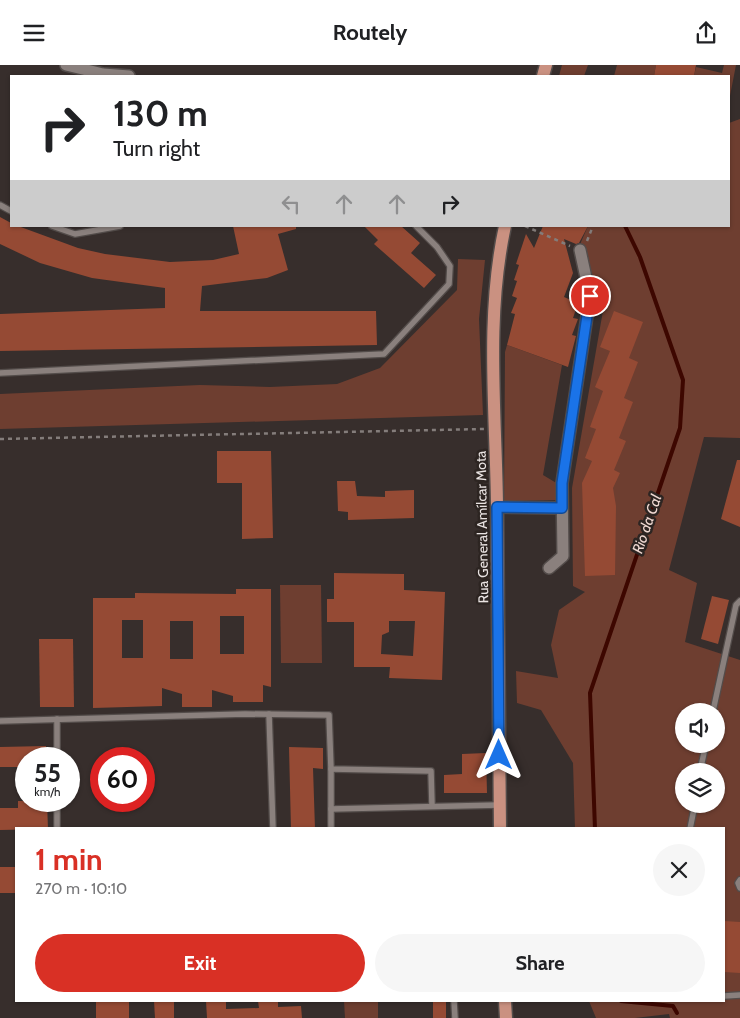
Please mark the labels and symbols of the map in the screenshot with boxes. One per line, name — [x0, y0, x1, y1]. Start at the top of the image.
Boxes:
pin — [569, 275, 611, 317]
street label: Rua General Amílcar Mota — [472, 450, 492, 603]
water label: Rio da Cal — [629, 492, 666, 556]
position arrow — [472, 728, 524, 780]
speed limit sign: 60 — [90, 747, 155, 812]

